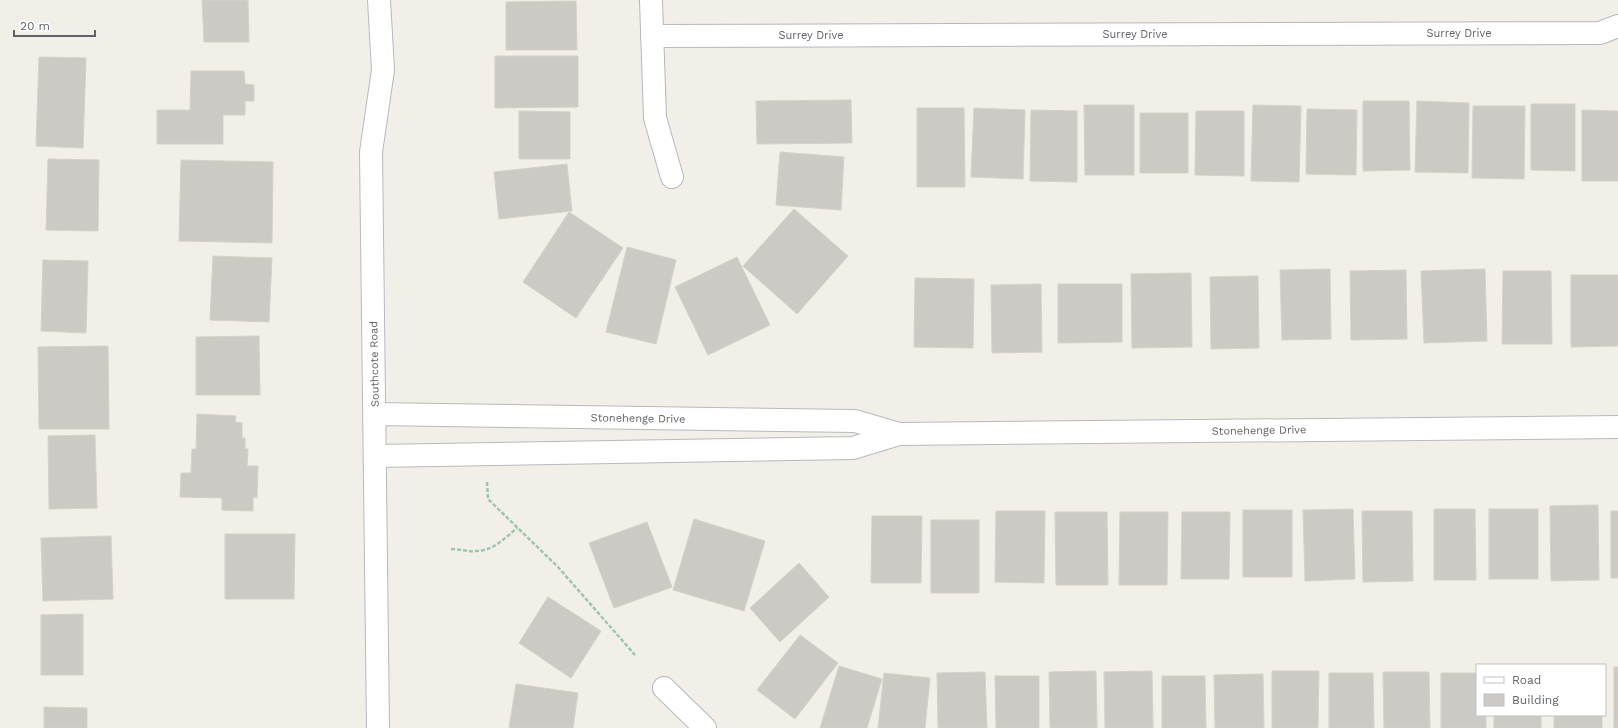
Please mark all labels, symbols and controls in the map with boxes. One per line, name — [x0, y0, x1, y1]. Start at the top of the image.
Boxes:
scale bar — [14, 12, 95, 38]
text: 20 m — [20, 19, 50, 33]
street label: Surrey Drive — [1426, 27, 1492, 40]
street label: Surrey Drive — [1102, 28, 1168, 41]
street label: Surrey Drive — [778, 29, 844, 42]
street label: Southcote Road — [367, 321, 382, 407]
street label: Stonehenge Drive — [591, 411, 685, 426]
street label: Stonehenge Drive — [1212, 423, 1306, 438]
legend — [1476, 664, 1606, 716]
text: Road — [1512, 673, 1541, 687]
text: Building — [1512, 693, 1559, 707]

